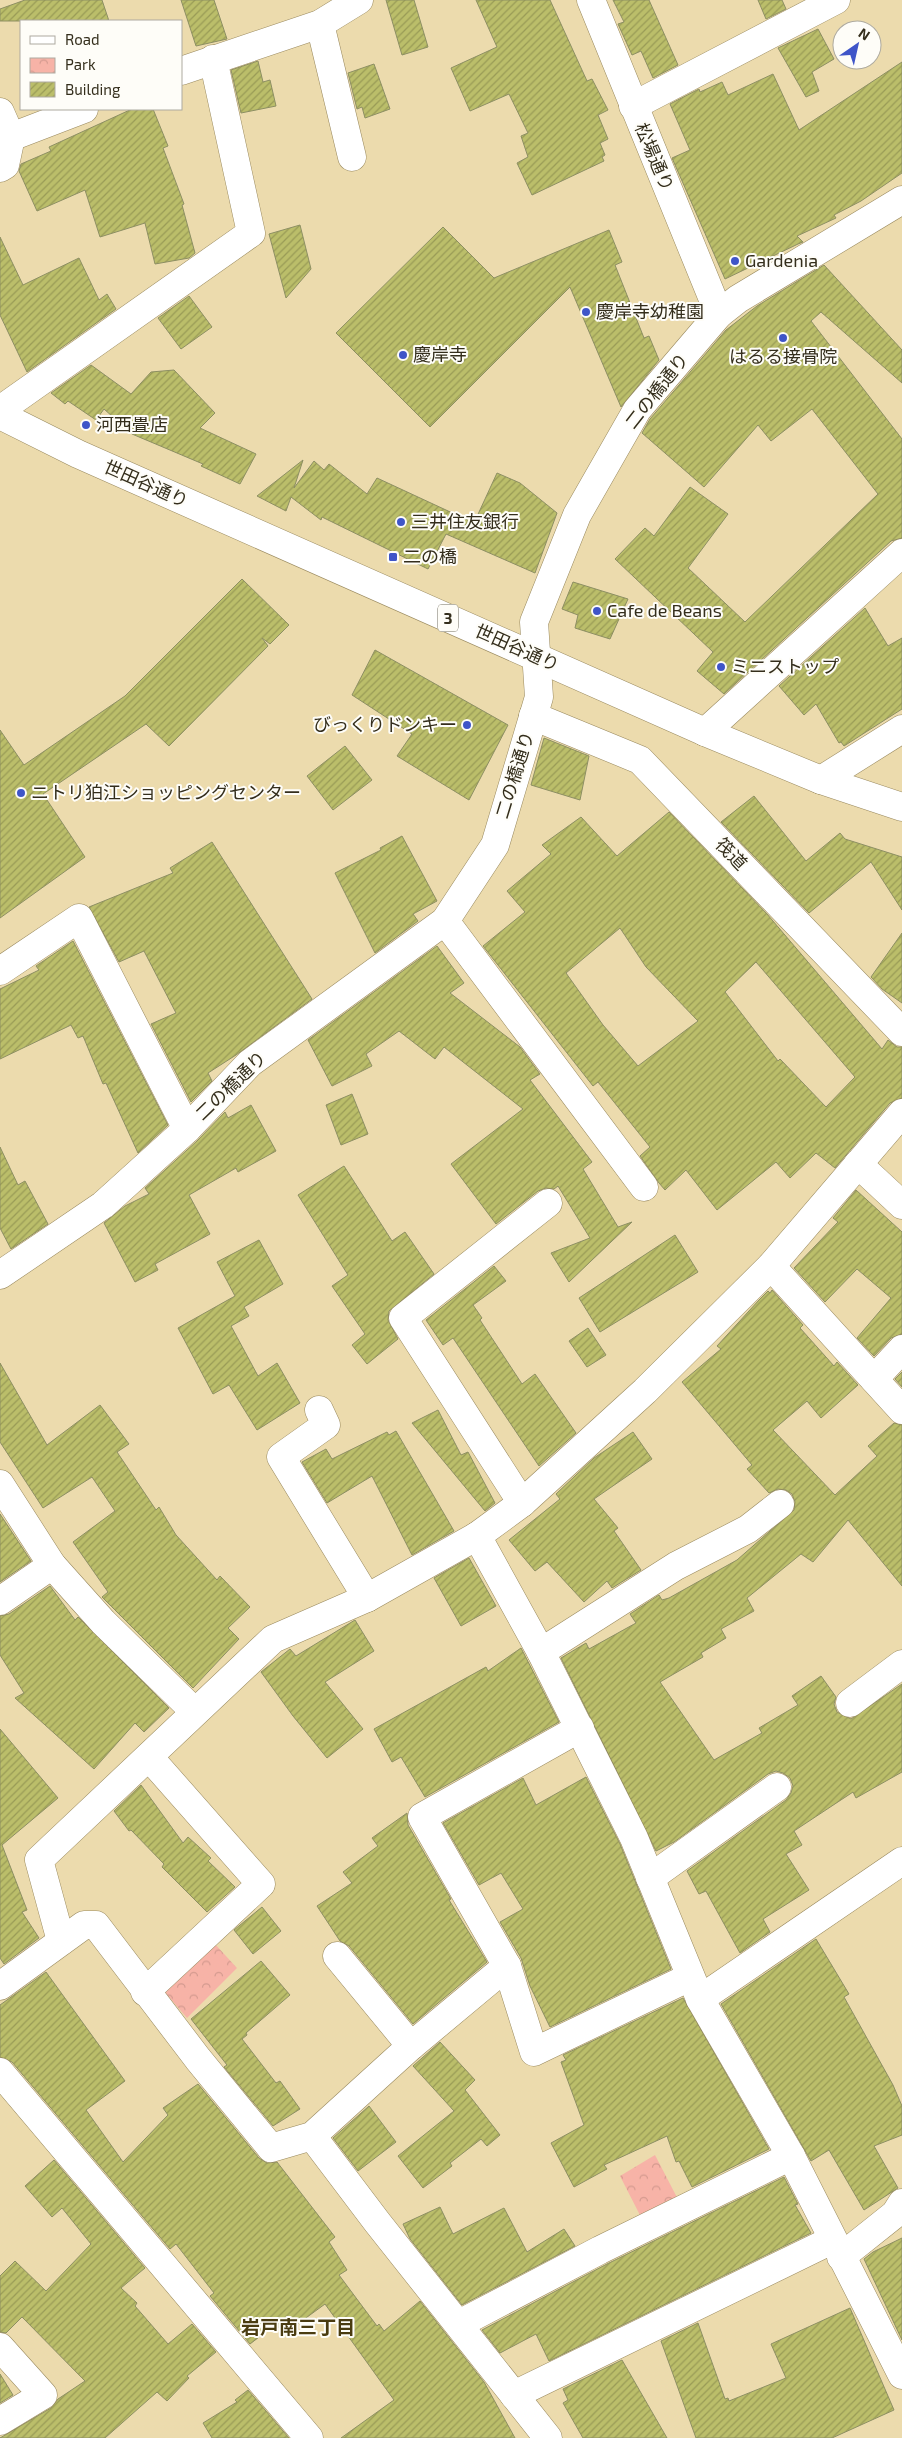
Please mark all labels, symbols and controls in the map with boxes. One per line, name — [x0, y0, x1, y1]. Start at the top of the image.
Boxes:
legend — [20, 20, 182, 110]
north arrow — [832, 20, 882, 70]
text: N — [856, 24, 873, 44]
text: Road — [65, 30, 100, 48]
text: Park — [65, 55, 96, 73]
text: Building — [65, 80, 121, 98]
street label: 松場通り — [631, 119, 679, 194]
place label: Gardenia — [745, 249, 818, 271]
marker: Gardenia — [729, 255, 741, 267]
place label: 慶岸寺幼稚園 — [596, 300, 704, 322]
marker: 慶岸寺幼稚園 — [580, 306, 592, 318]
marker: はるる接骨院 — [777, 332, 789, 344]
place label: 慶岸寺 — [413, 343, 467, 365]
place label: はるる接骨院 — [729, 345, 837, 367]
street label: 二の橋通り — [620, 348, 693, 433]
marker: 慶岸寺 — [397, 349, 409, 361]
place label: 河西畳店 — [96, 413, 168, 435]
marker: 河西畳店 — [80, 419, 92, 431]
street label: 世田谷通り — [101, 455, 192, 511]
place label: 三井住友銀行 — [411, 510, 519, 532]
marker: 三井住友銀行 — [395, 516, 407, 528]
place label: 二の橋 — [403, 545, 457, 567]
marker: 二の橋 — [387, 551, 399, 563]
place label: Cafe de Beans — [607, 599, 722, 621]
road number: 3 — [438, 604, 458, 632]
marker: Cafe de Beans — [591, 605, 603, 617]
street label: 世田谷通り — [472, 619, 563, 675]
place label: ミニストップ — [731, 655, 839, 677]
marker: ミニストップ — [715, 661, 727, 673]
place label: びっくりドンキー — [313, 713, 457, 735]
marker: びっくりドンキー — [461, 719, 473, 731]
street label: 二の橋通り — [490, 728, 538, 821]
place label: ニトリ狛江ショッピングセンター — [31, 781, 301, 803]
marker: ニトリ狛江ショッピングセンター — [15, 787, 27, 799]
street label: 筏道 — [711, 833, 752, 874]
street label: 二の橋通り — [190, 1046, 270, 1124]
district label: 岩戸南三丁目 — [241, 2315, 355, 2338]

